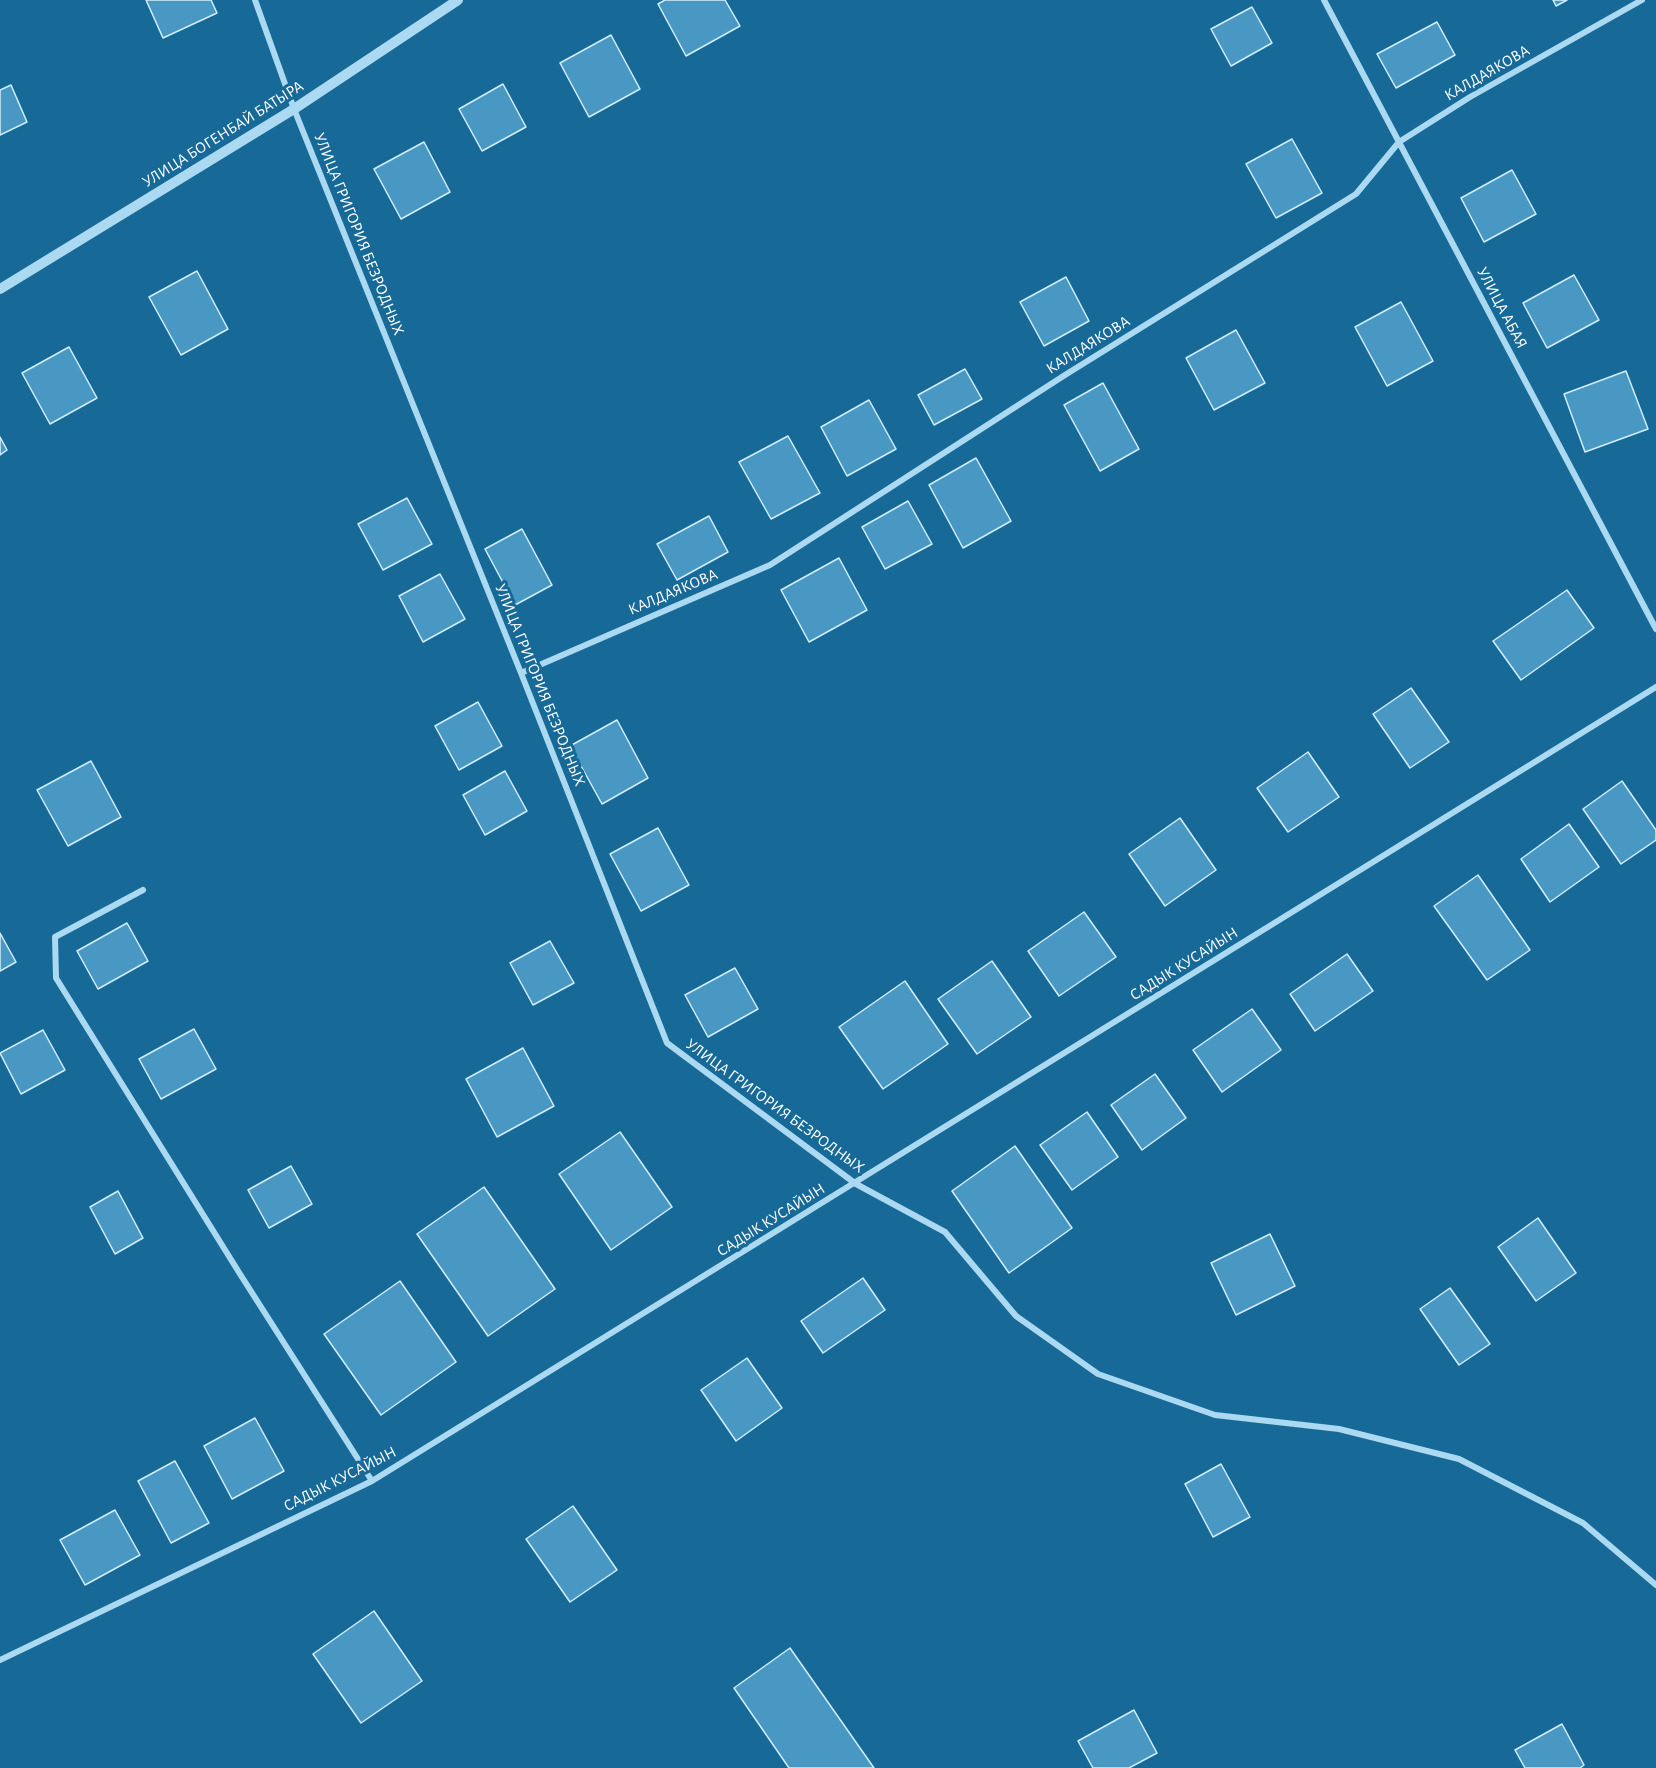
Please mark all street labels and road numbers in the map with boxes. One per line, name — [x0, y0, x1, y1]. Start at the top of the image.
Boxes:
street label: КАЛДАЯКОВА — [1441, 41, 1533, 105]
street label: УЛИЦА БОГЕНБАЙ БАТЫРА — [139, 77, 307, 191]
street label: УЛИЦА ГРИГОРИЯ БЕЗРОДНЫХ — [310, 130, 408, 338]
street label: УЛИЦА АБАЯ — [1473, 264, 1531, 352]
street label: КАЛДАЯКОВА — [1043, 312, 1133, 378]
street label: КАЛДАЯКОВА — [625, 565, 721, 619]
street label: УЛИЦА ГРИГОРИЯ БЕЗРОДНЫХ — [491, 581, 589, 789]
street label: САДЫК КУСАЙЫН — [1126, 923, 1242, 1005]
street label: УЛИЦА ГРИГОРИЯ БЕЗРОДНЫХ — [682, 1035, 868, 1177]
street label: САДЫК КУСАЙЫН — [713, 1179, 829, 1261]
street label: САДЫК КУСАЙЫН — [280, 1442, 400, 1516]

